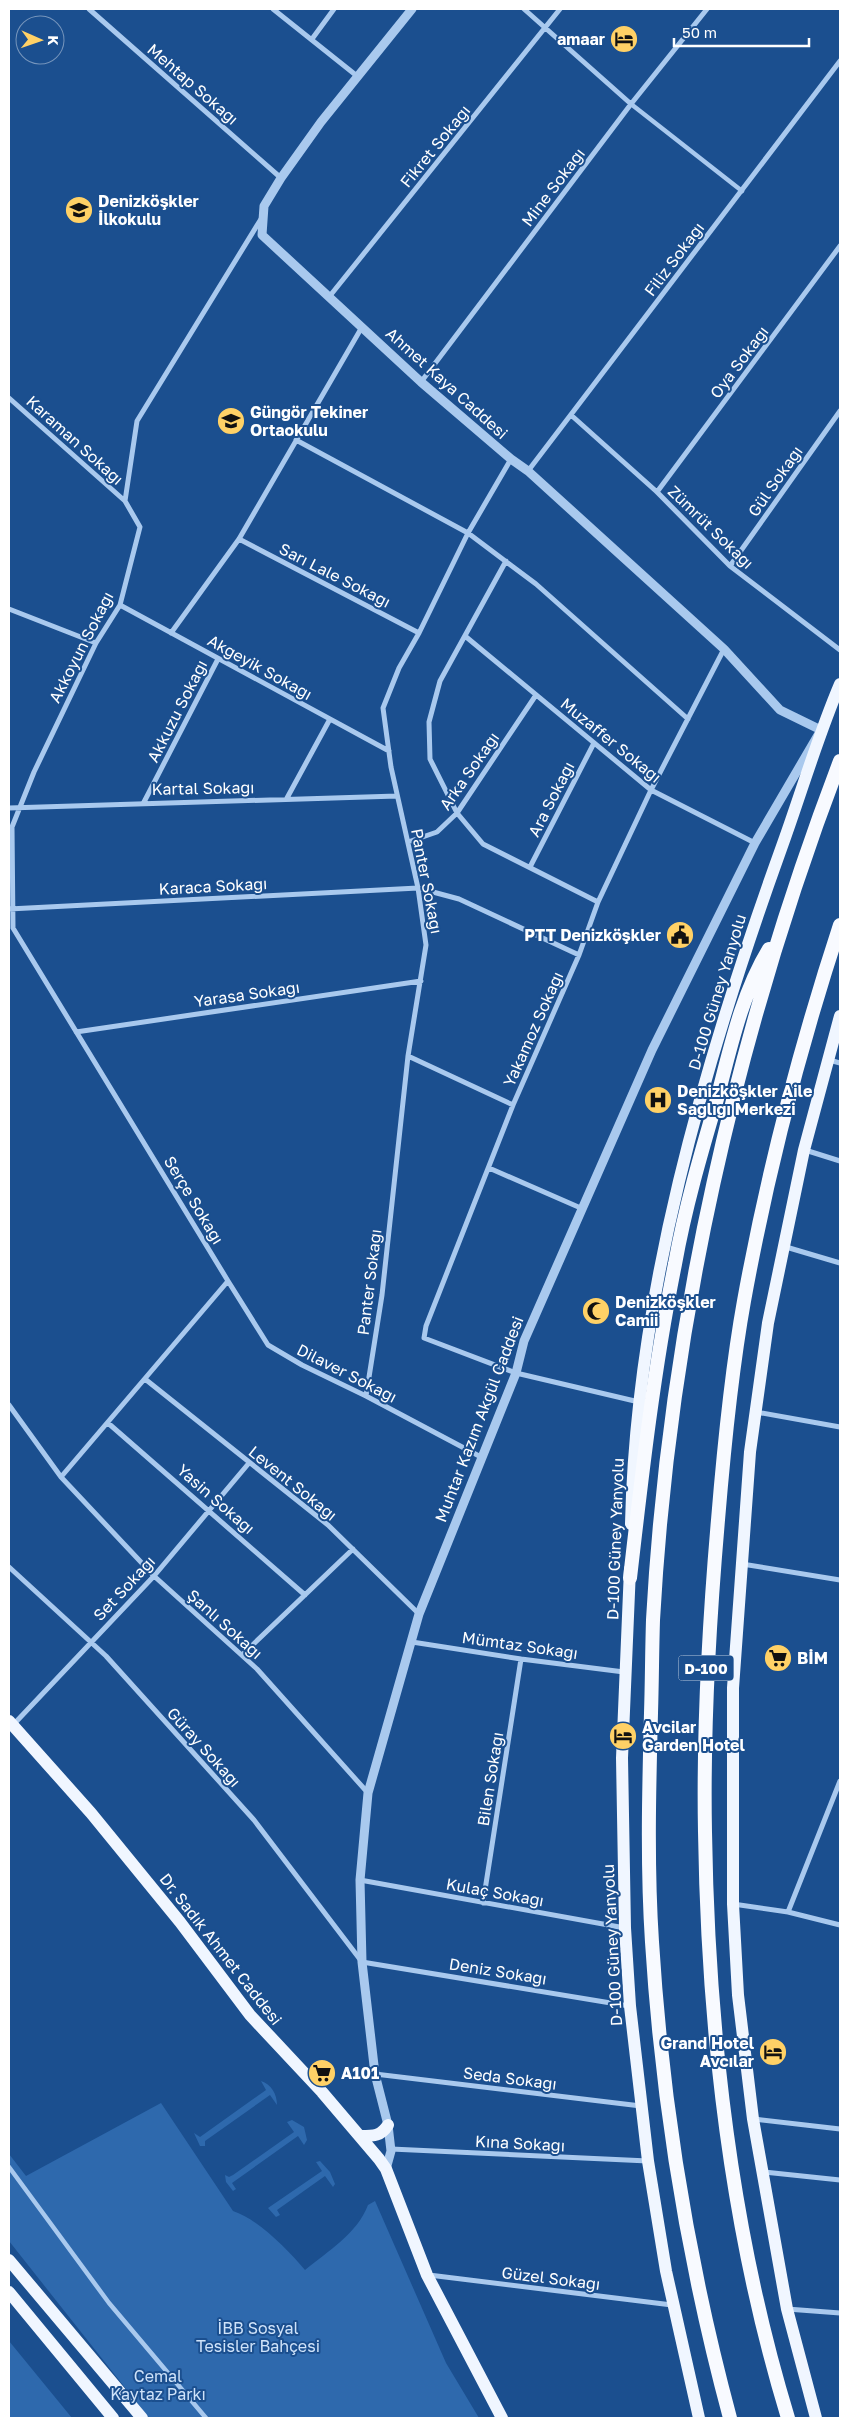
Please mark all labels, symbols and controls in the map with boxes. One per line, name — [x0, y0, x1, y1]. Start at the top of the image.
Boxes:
north arrow — [15, 15, 65, 65]
scale bar — [674, 15, 809, 47]
text: 50 m — [682, 23, 717, 41]
hotel icon: amaar — [609, 24, 639, 54]
place label: amaar — [557, 29, 605, 49]
text: K — [45, 35, 62, 46]
street label: Mehtap Sokağı — [143, 39, 243, 129]
street label: Fikret Sokağı — [396, 101, 474, 191]
street label: Mine Sokağı — [517, 144, 589, 230]
place label: Denizköşkler İlkokulu — [98, 191, 199, 229]
school or university icon: Denizköşkler İlkokulu — [64, 195, 94, 225]
street label: Filiz Sokağı — [640, 218, 708, 300]
street label: Oya Sokağı — [705, 322, 773, 402]
street label: Ahmet Kaya Caddesi — [382, 323, 512, 443]
street label: Karaman Sokağı — [22, 391, 128, 489]
place label: Güngör Tekiner Ortaokulu — [250, 402, 368, 440]
school or university icon: Güngör Tekiner Ortaokulu — [216, 406, 246, 436]
street label: Gül Sokağı — [743, 442, 807, 520]
street label: Zümrüt Sokağı — [664, 481, 758, 573]
street label: Sarı Lale Sokağı — [276, 538, 394, 612]
street label: Akkoyun Sokağı — [44, 588, 118, 706]
street label: Akgeyik Sokağı — [204, 630, 316, 704]
street label: Akkuzu Sokağı — [143, 656, 211, 766]
street label: Muzaffer Sokağı — [557, 693, 665, 787]
street label: Arka Sokağı — [435, 728, 503, 814]
street label: Ara Sokağı — [524, 758, 578, 840]
street label: Kartal Sokağı — [151, 777, 255, 799]
street label: Panter Sokağı — [407, 827, 447, 935]
street label: Karaca Sokağı — [158, 873, 268, 899]
street label: D-100 Güney Yanyolu — [684, 912, 750, 1072]
public building icon: PTT Denizköşkler — [665, 920, 695, 950]
place label: PTT Denizköşkler — [524, 925, 661, 945]
street label: Yakamoz Sokağı — [499, 968, 567, 1090]
street label: Yarasa Sokağı — [193, 977, 301, 1011]
place label: Denizköşkler Aile Sağlığı Merkezi — [677, 1081, 812, 1119]
hospital icon: Denizköşkler Aile Sağlığı Merkezi — [643, 1085, 673, 1115]
street label: Serçe Sokağı — [160, 1152, 228, 1248]
street label: Panter Sokağı — [353, 1228, 385, 1336]
place label: Denizköşkler Camii — [615, 1292, 716, 1330]
mosque icon: Denizköşkler Camii — [581, 1296, 611, 1326]
street label: Muhtar Kazım Akgül Caddesi — [430, 1313, 528, 1525]
street label: Dilaver Sokağı — [294, 1339, 400, 1407]
street label: Levent Sokağı — [245, 1441, 341, 1525]
street label: D-100 Güney Yanyolu — [602, 1458, 628, 1620]
street label: Yasin Sokağı — [173, 1460, 259, 1538]
street label: Set Sokağı — [89, 1551, 159, 1625]
street label: Şanlı Sokağı — [183, 1585, 267, 1663]
street label: Mümtaz Sokağı — [461, 1627, 579, 1663]
supermarket icon: BİM — [763, 1643, 793, 1673]
place label: BİM — [797, 1648, 828, 1668]
road number: D-100 — [678, 1656, 734, 1680]
street label: Güray Sokağı — [163, 1703, 245, 1791]
place label: Avcilar Garden Hotel — [642, 1717, 746, 1755]
hotel icon: Avcilar Garden Hotel — [608, 1721, 638, 1751]
street label: Bilen Sokağı — [473, 1731, 507, 1827]
street label: D-100 Güney Yanyolu — [598, 1864, 626, 2026]
street label: Dr. Sadık Ahmet Caddesi — [156, 1869, 286, 2029]
street label: Kulaç Sokağı — [444, 1874, 546, 1910]
street label: Deniz Sokağı — [448, 1953, 548, 1989]
place label: Grand Hotel Avcılar — [661, 2033, 755, 2071]
hotel icon: Grand Hotel Avcılar — [758, 2037, 788, 2067]
supermarket icon: A101 — [307, 2058, 337, 2088]
street label: Seda Sokağı — [462, 2062, 558, 2094]
place label: A101 — [341, 2063, 379, 2083]
street label: Kına Sokağı — [474, 2131, 566, 2155]
street label: Güzel Sokağı — [500, 2262, 602, 2294]
park label: İBB Sosyal Tesisler Bahçesi — [196, 2318, 320, 2356]
park label: Cemal Kaytaz Parkı — [110, 2366, 206, 2404]

